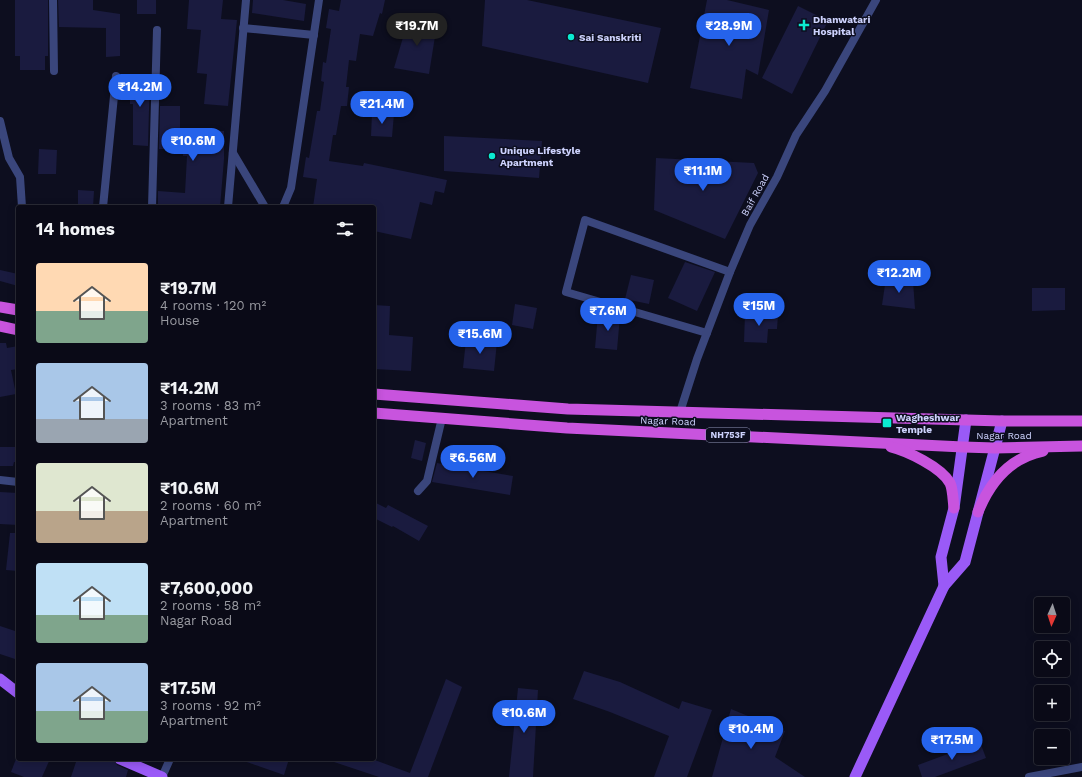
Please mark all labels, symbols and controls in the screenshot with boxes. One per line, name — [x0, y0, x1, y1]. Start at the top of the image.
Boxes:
pin: ₹19.7M — [384, 13, 450, 47]
pin: ₹28.9M — [696, 13, 762, 47]
place label: Dhanwatari Hospital — [813, 14, 870, 37]
text: ₹19.7M — [395, 18, 439, 33]
text: ₹28.9M — [705, 18, 753, 33]
marker: Dhanwatari Hospital — [798, 19, 810, 31]
marker: Sai Sanskriti — [566, 32, 576, 42]
place label: Sai Sanskriti — [579, 32, 642, 43]
pin: ₹14.2M — [107, 74, 173, 108]
text: ₹14.2M — [117, 79, 163, 94]
pin: ₹21.4M — [349, 91, 415, 125]
text: ₹21.4M — [359, 96, 405, 111]
pin: ₹10.6M — [160, 128, 226, 162]
text: ₹10.6M — [170, 133, 216, 148]
place label: Unique Lifestyle Apartment — [500, 145, 581, 168]
marker: Unique Lifestyle Apartment — [487, 151, 497, 161]
pin: ₹11.1M — [670, 158, 736, 192]
text: ₹11.1M — [684, 163, 722, 178]
street label: Baif Road — [739, 172, 771, 218]
icon: filters — [334, 218, 356, 240]
text: 14 homes — [36, 219, 115, 239]
pin: ₹12.2M — [866, 260, 932, 294]
text: ₹12.2M — [877, 265, 921, 280]
text: ₹19.7M — [160, 278, 217, 298]
icon: home — [68, 279, 116, 327]
pin: ₹15M — [735, 293, 783, 327]
text: 4 rooms · 120 m² — [160, 298, 266, 313]
pin: ₹7.6M — [580, 298, 636, 332]
text: ₹15M — [743, 298, 775, 313]
text: ₹7.6M — [589, 303, 627, 318]
text: House — [160, 313, 200, 328]
pin: ₹15.6M — [447, 321, 513, 355]
text: ₹15.6M — [458, 326, 502, 341]
text: ₹14.2M — [160, 378, 219, 398]
icon: home — [68, 379, 116, 427]
text: 3 rooms · 83 m² — [160, 398, 261, 413]
place label: Wagheshwar Temple — [896, 412, 960, 435]
text: Apartment — [160, 413, 228, 428]
street label: Nagar Road — [640, 415, 696, 427]
marker: Wagheshwar Temple — [881, 417, 893, 429]
road number: NH753F — [706, 428, 750, 442]
street label: Nagar Road — [976, 430, 1032, 441]
pin: ₹6.56M — [440, 445, 506, 479]
text: ₹6.56M — [449, 450, 497, 465]
text: ₹10.6M — [160, 478, 219, 498]
icon: home — [68, 479, 116, 527]
text: 2 rooms · 60 m² — [160, 498, 261, 513]
text: Apartment — [160, 513, 228, 528]
text: ₹7,600,000 — [160, 578, 253, 598]
icon: home — [68, 579, 116, 627]
north arrow — [1034, 597, 1070, 633]
map controls — [1034, 597, 1070, 765]
text: 2 rooms · 58 m² — [160, 598, 261, 613]
text: Nagar Road — [160, 613, 232, 628]
button: locate — [1034, 641, 1070, 677]
text: ₹17.5M — [160, 678, 216, 698]
icon: home — [68, 679, 116, 727]
button: + — [1034, 685, 1070, 721]
text: 3 rooms · 92 m² — [160, 698, 261, 713]
pin: ₹10.6M — [491, 700, 557, 734]
text: ₹10.6M — [501, 705, 547, 720]
text: Apartment — [160, 713, 228, 728]
pin: ₹10.4M — [718, 716, 784, 750]
text: ₹10.4M — [728, 721, 774, 736]
pin: ₹17.5M — [919, 727, 985, 761]
button: − — [1034, 729, 1070, 765]
text: ₹17.5M — [931, 732, 973, 747]

